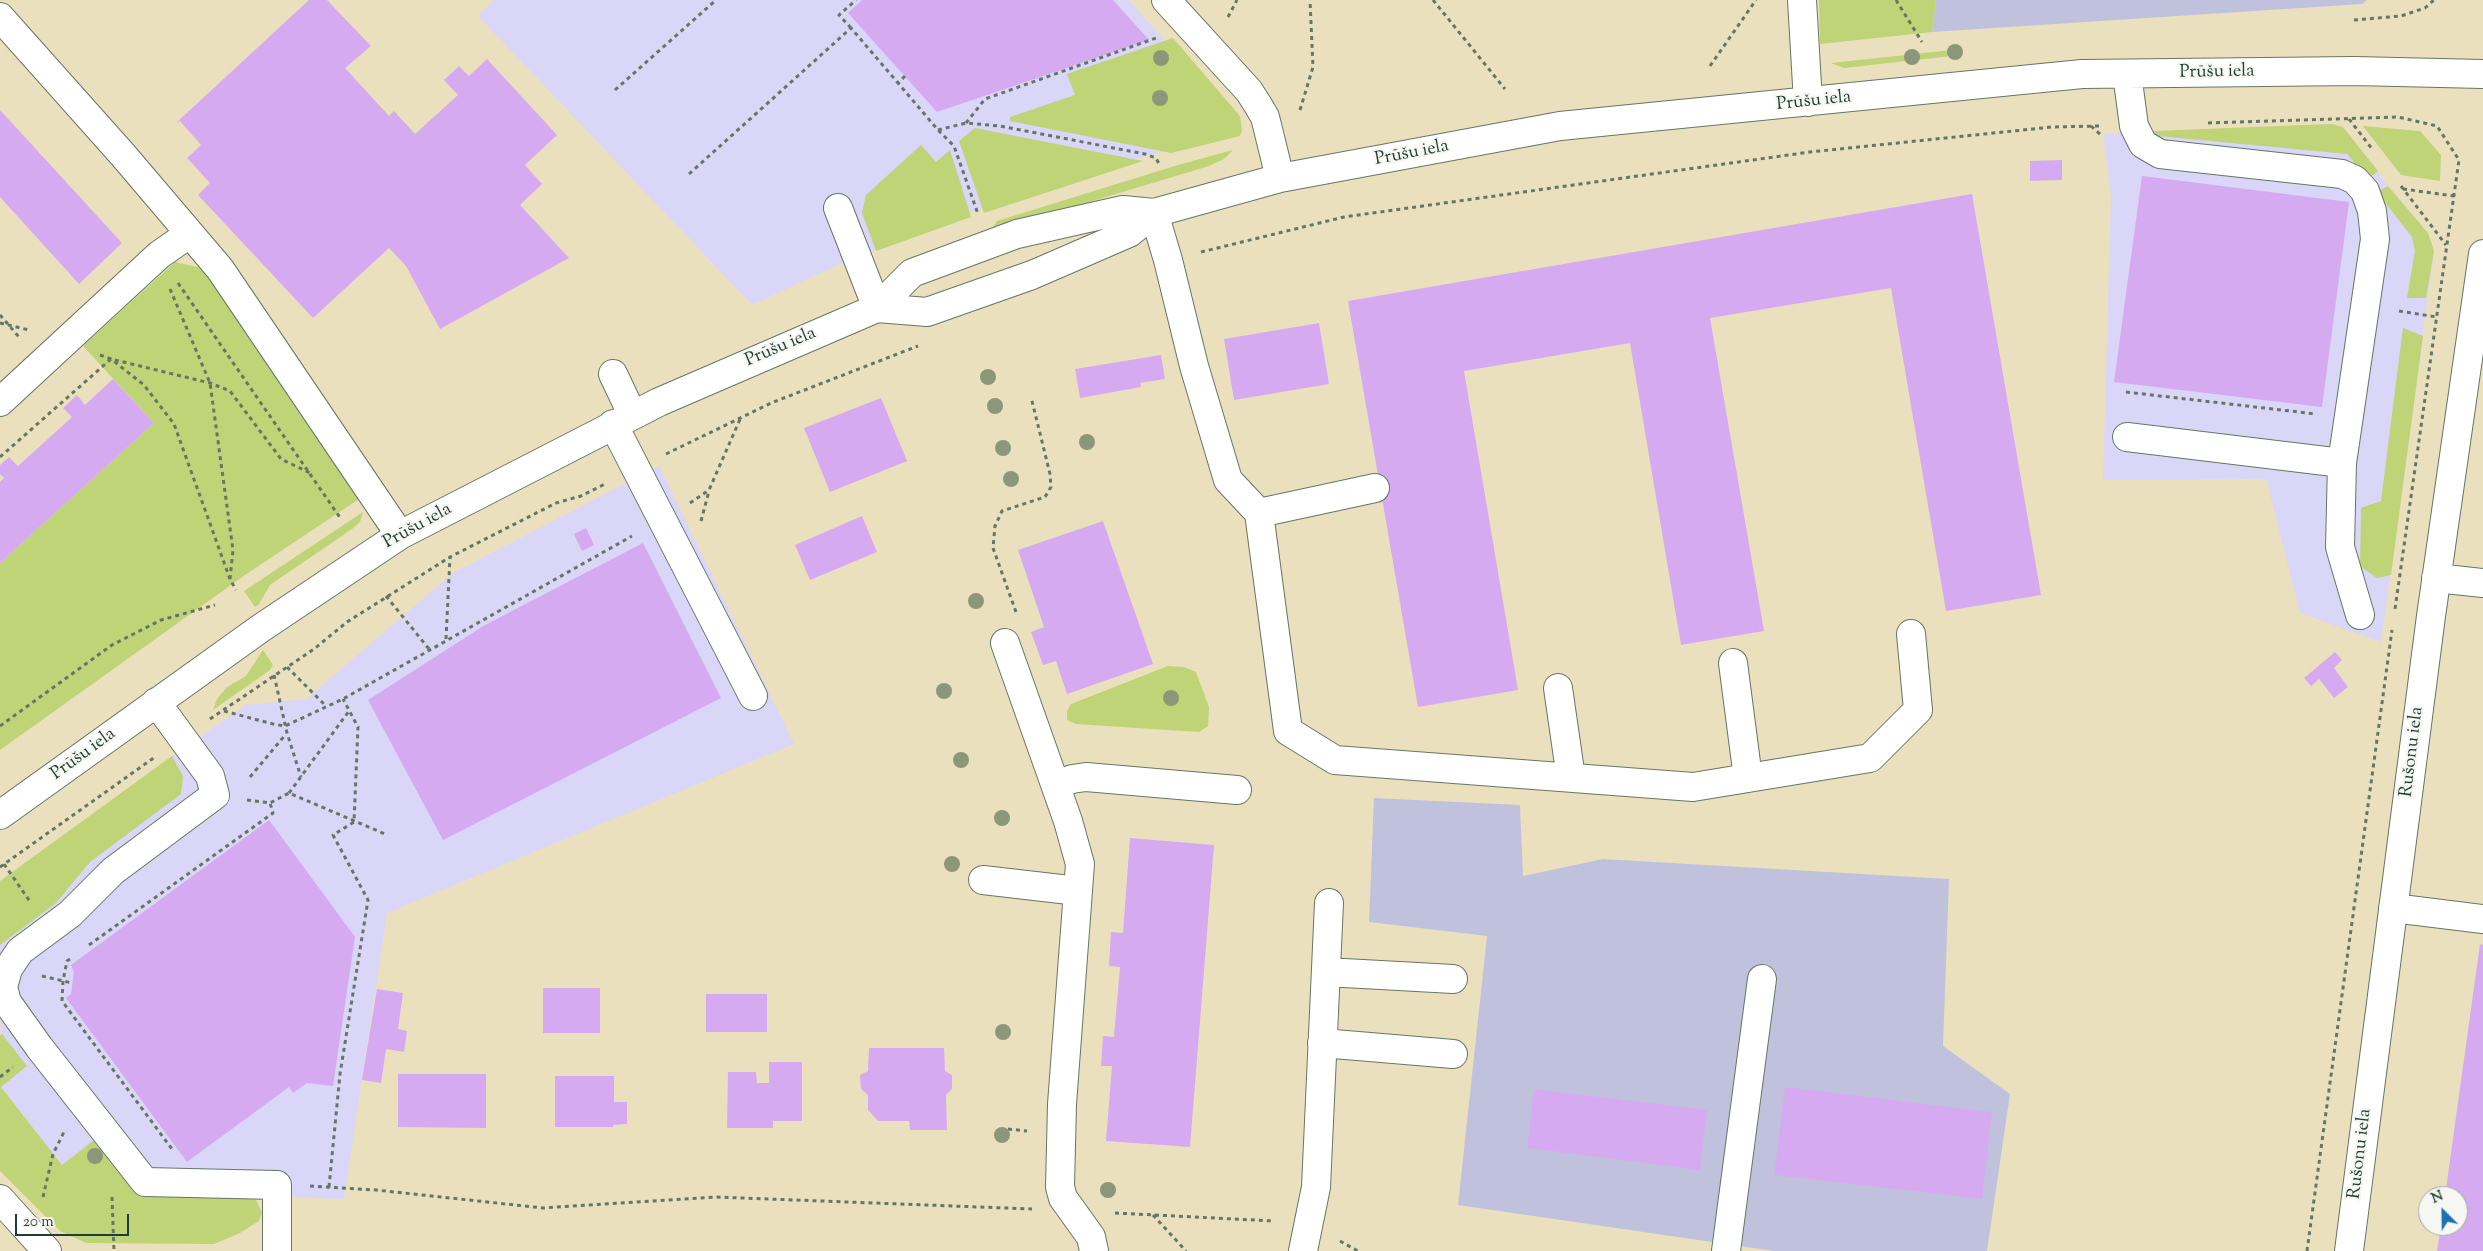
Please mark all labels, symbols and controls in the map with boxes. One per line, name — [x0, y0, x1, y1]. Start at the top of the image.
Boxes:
street label: Prūšu iela — [2179, 62, 2255, 84]
street label: Prūšu iela — [1776, 87, 1852, 117]
street label: Prūšu iela — [1373, 136, 1451, 172]
street label: Prūšu iela — [742, 323, 820, 373]
street label: Prūšu iela — [380, 499, 456, 555]
street label: Rušonu iela — [2397, 706, 2429, 798]
street label: Prūšu iela — [47, 724, 121, 786]
street label: Rušonu iela — [2345, 1108, 2377, 1200]
north arrow — [2418, 1186, 2468, 1236]
text: N — [2428, 1187, 2447, 1210]
scale bar — [18, 1204, 131, 1236]
text: 20 m — [23, 1212, 54, 1233]

